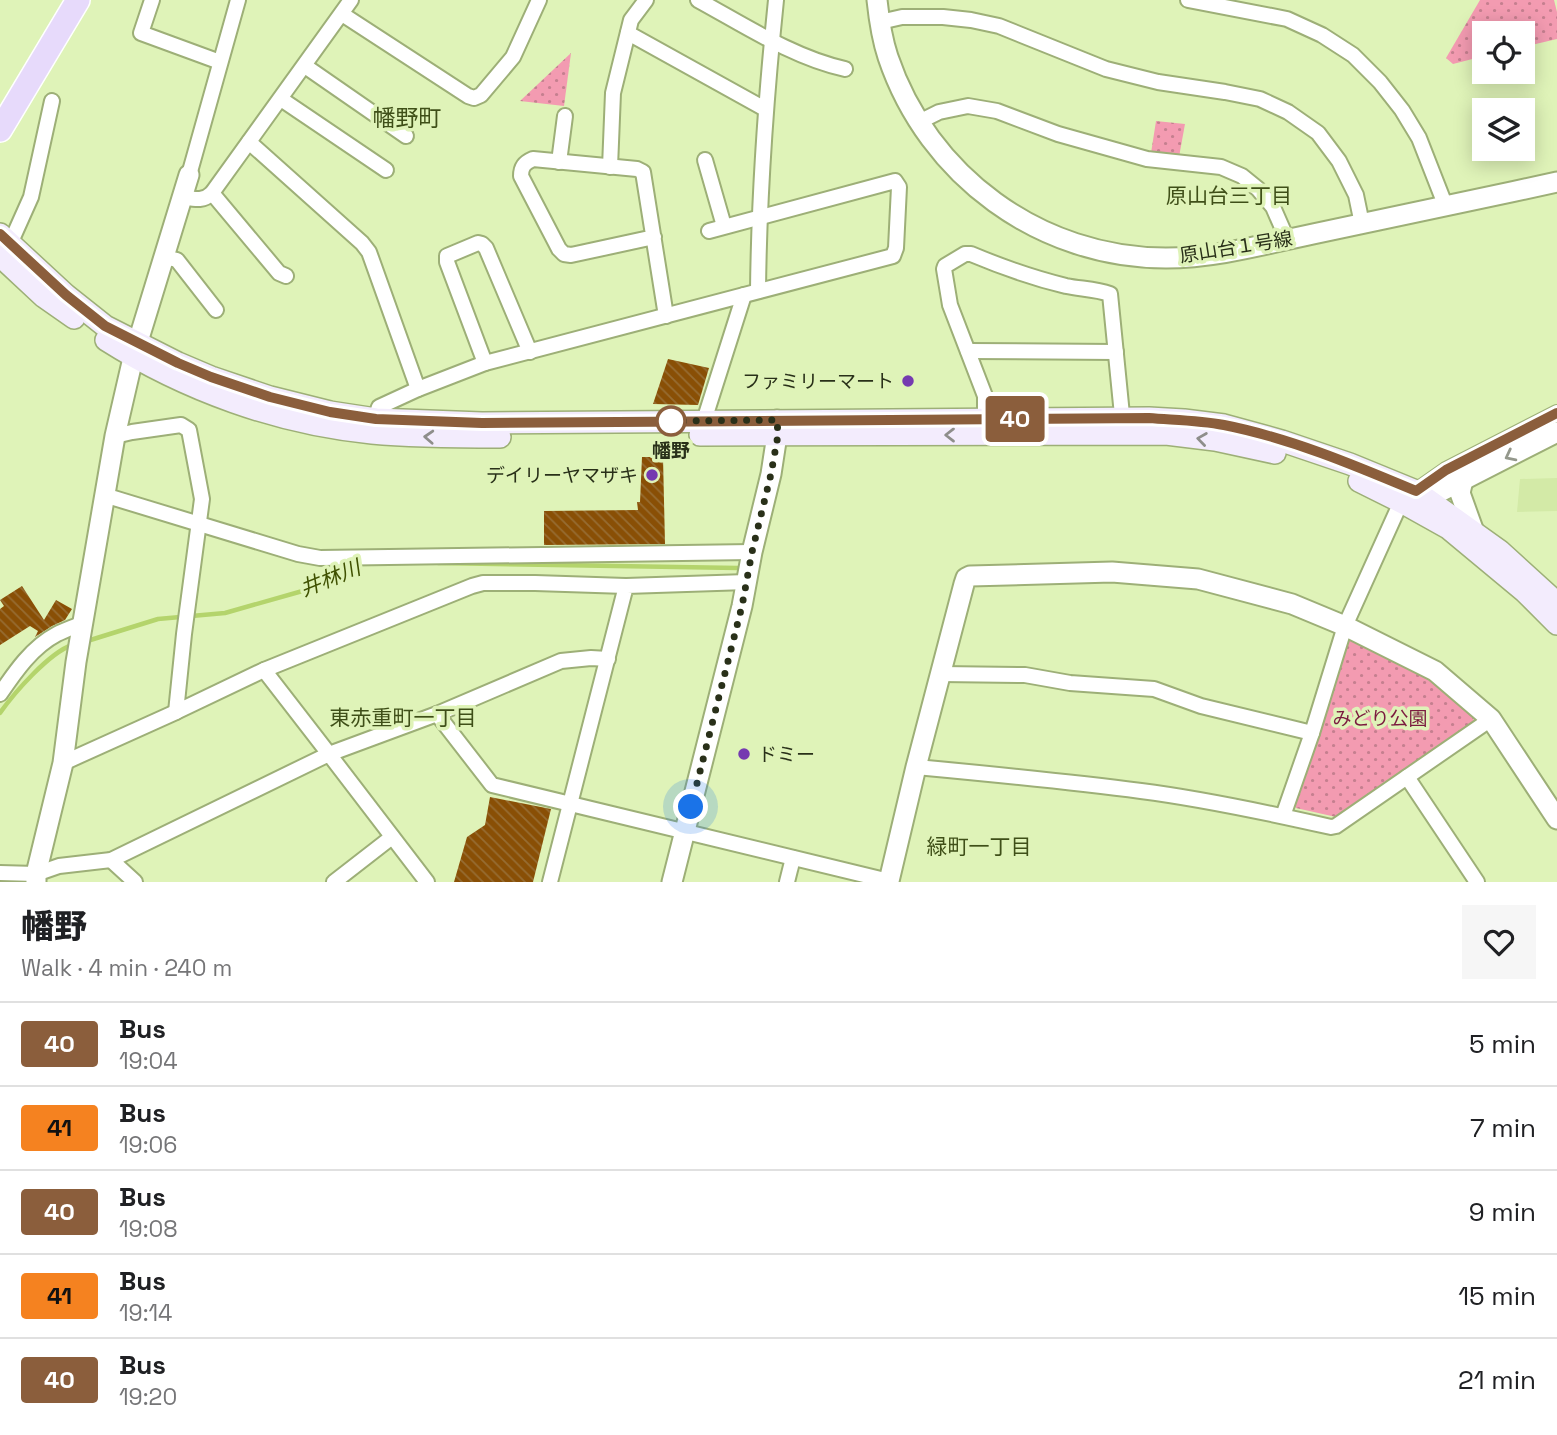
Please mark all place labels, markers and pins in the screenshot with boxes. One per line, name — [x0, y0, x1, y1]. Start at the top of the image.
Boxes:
place label: ファミリーマート — [742, 369, 894, 394]
marker: ファミリーマート — [900, 373, 916, 389]
marker: 幡野 — [656, 406, 686, 436]
place label: 幡野 — [652, 438, 690, 463]
place label: デイリーヤマザキ — [486, 463, 638, 488]
marker: デイリーヤマザキ — [644, 467, 660, 483]
place label: ドミー — [758, 742, 815, 767]
marker: ドミー — [736, 746, 752, 762]

